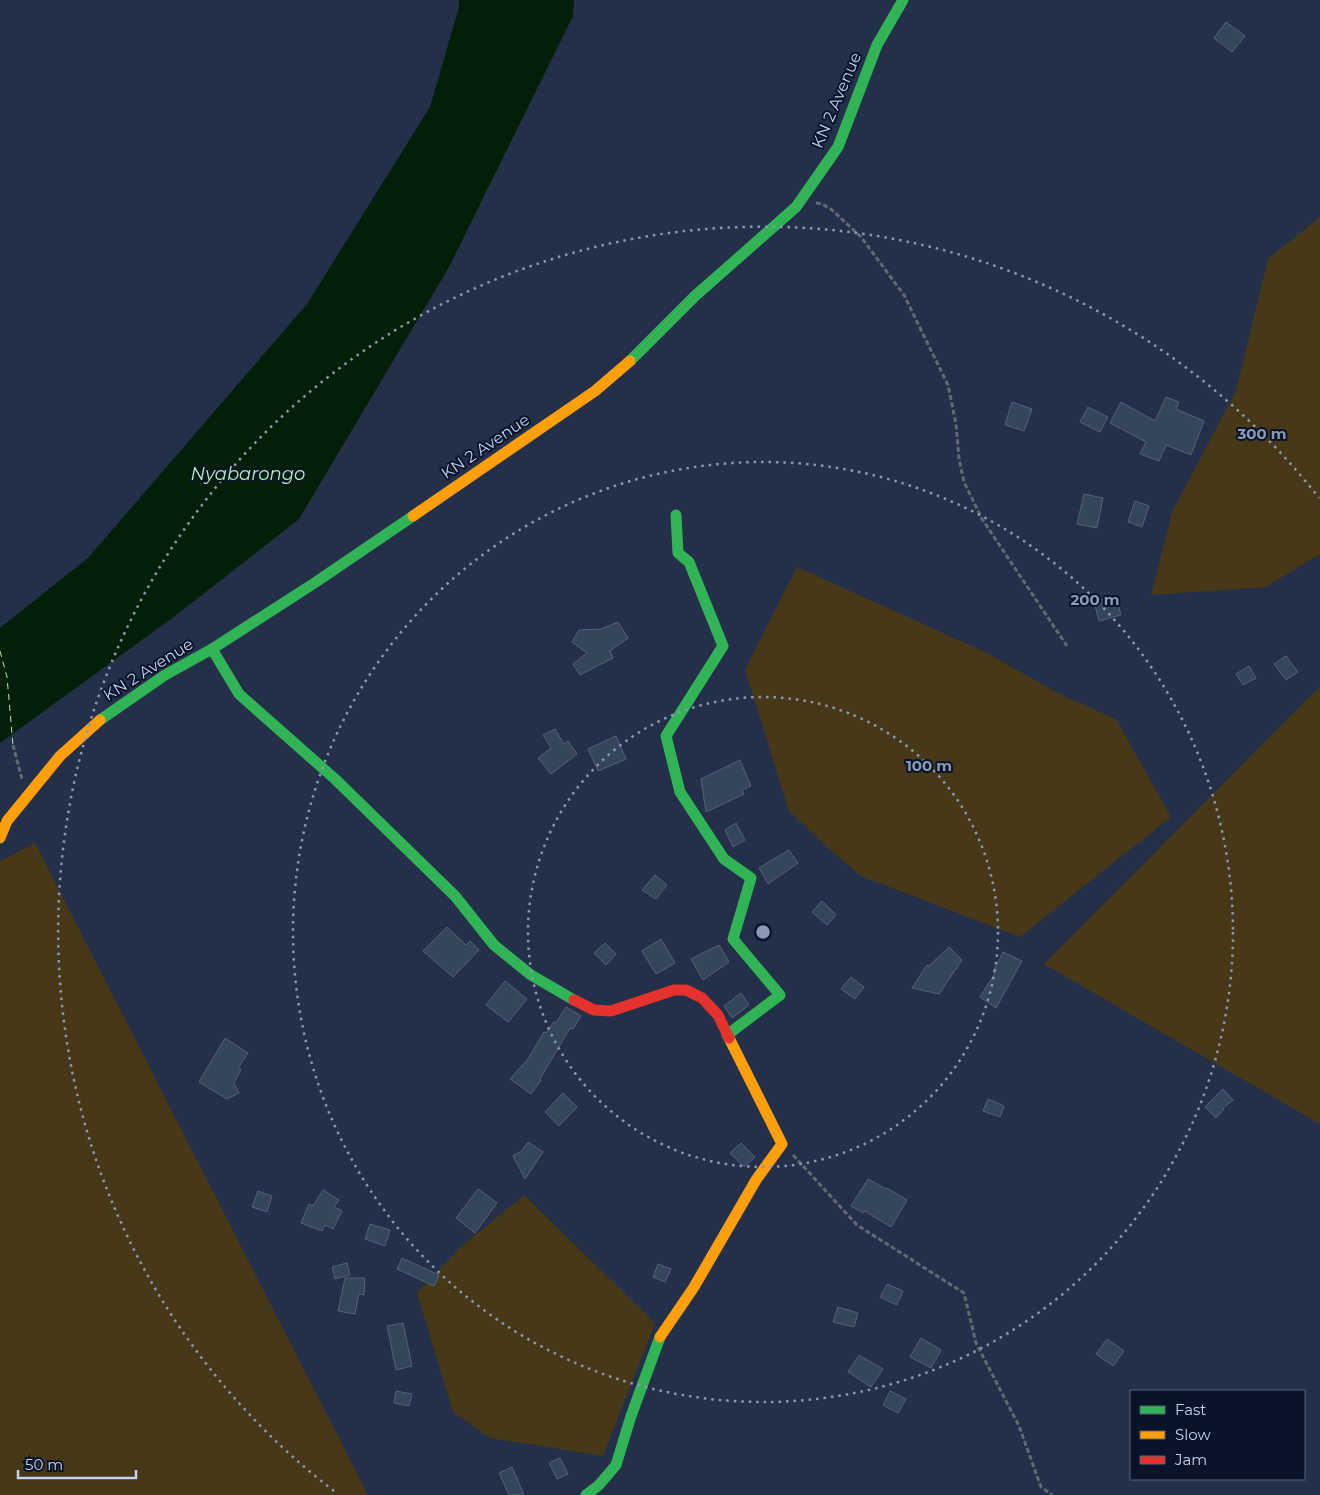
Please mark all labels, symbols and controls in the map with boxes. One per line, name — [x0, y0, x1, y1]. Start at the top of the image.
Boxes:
street label: KN 2 Avenue — [808, 49, 865, 151]
street label: KN 2 Avenue — [438, 410, 533, 483]
text: 300 m — [1236, 424, 1287, 443]
water label: Nyabarongo — [191, 463, 305, 485]
text: 200 m — [1070, 590, 1120, 609]
street label: KN 2 Avenue — [100, 634, 197, 705]
text: 100 m — [906, 756, 952, 775]
centre of rings — [754, 923, 772, 941]
legend — [1130, 1390, 1305, 1480]
text: Fast — [1175, 1400, 1206, 1419]
text: Slow — [1175, 1425, 1211, 1444]
scale bar — [18, 1448, 135, 1480]
text: Jam — [1174, 1450, 1207, 1469]
text: 50 m — [25, 1455, 63, 1474]

